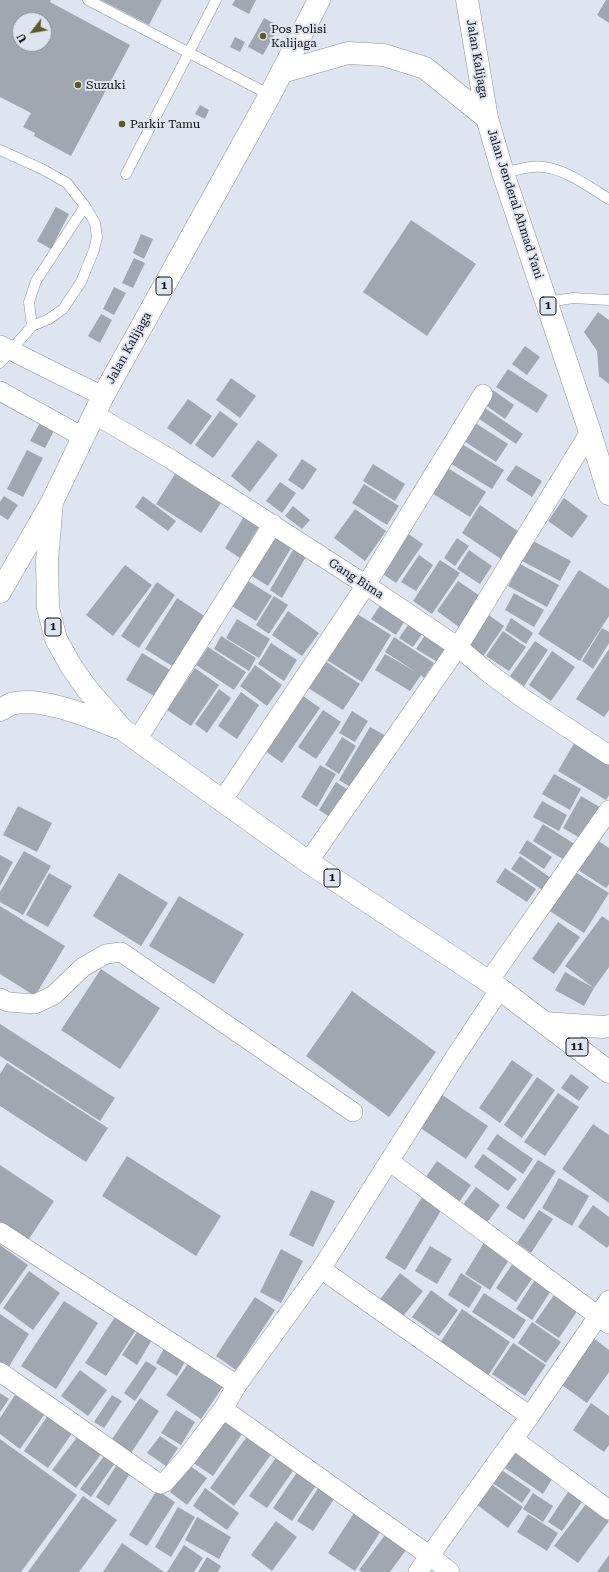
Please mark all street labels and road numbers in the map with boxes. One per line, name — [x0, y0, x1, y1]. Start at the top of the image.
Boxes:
street label: Jalan Kalijaga — [463, 18, 491, 100]
street label: Jalan Jenderal Ahmad Yani — [484, 127, 546, 281]
road number: 1 — [156, 277, 172, 295]
road number: 1 — [540, 297, 556, 315]
street label: Jalan Kalijaga — [103, 310, 155, 386]
street label: Gang Bima — [326, 556, 386, 602]
road number: 1 — [45, 618, 61, 636]
road number: 1 — [324, 869, 340, 887]
road number: 11 — [566, 1038, 588, 1056]

